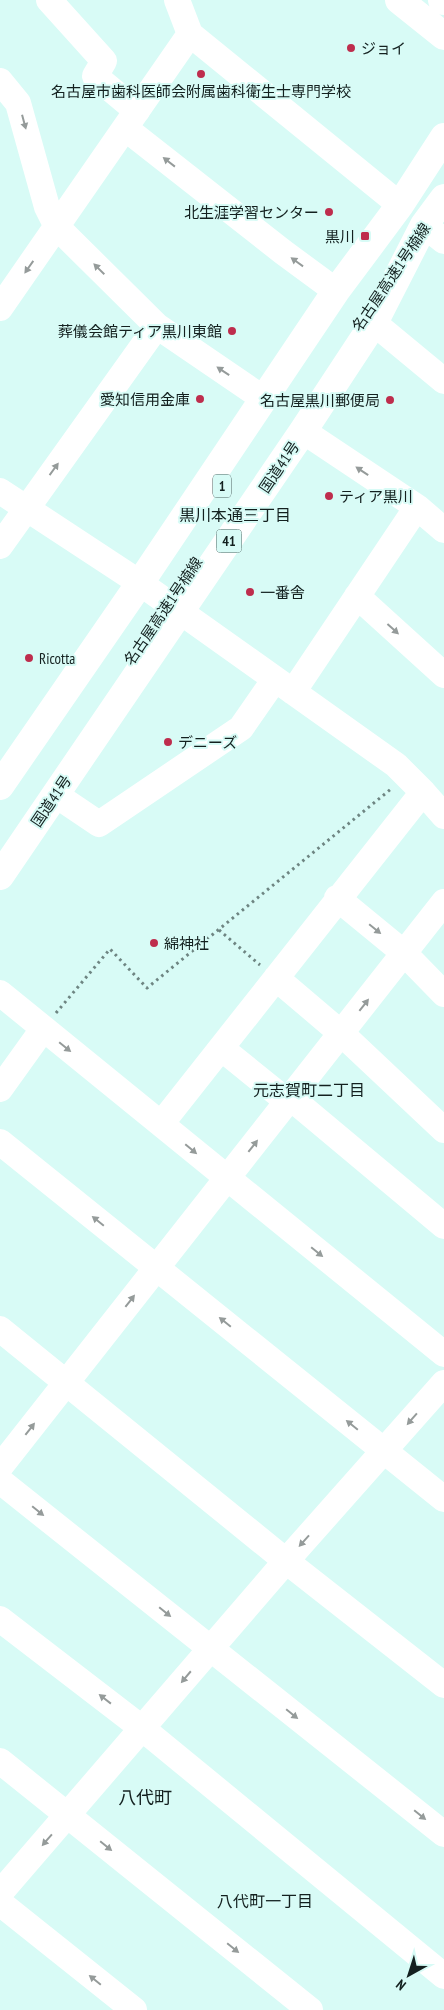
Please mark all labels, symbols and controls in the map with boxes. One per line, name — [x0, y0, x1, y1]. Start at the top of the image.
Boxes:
place label: ジョイ — [361, 39, 406, 58]
marker: ジョイ — [345, 42, 357, 54]
marker: 名古屋市歯科医師会附属歯科衛生士専門学校 — [195, 68, 207, 80]
place label: 名古屋市歯科医師会附属歯科衛生士専門学校 — [51, 82, 351, 101]
one-way arrow — [20, 115, 28, 130]
one-way arrow — [163, 157, 176, 168]
place label: 北生涯学習センター — [184, 203, 319, 222]
marker: 北生涯学習センター — [323, 206, 335, 218]
street label: 名古屋高速1号楠線 — [348, 219, 434, 335]
place label: 黒川 — [325, 227, 355, 246]
marker: 黒川 — [359, 230, 371, 242]
one-way arrow — [291, 257, 304, 268]
one-way arrow — [24, 260, 34, 274]
one-way arrow — [93, 263, 105, 275]
place label: 葬儀会館ティア黒川東館 — [58, 322, 222, 341]
marker: 葬儀会館ティア黒川東館 — [226, 325, 238, 337]
one-way arrow — [217, 366, 230, 376]
place label: 愛知信用金庫 — [100, 390, 190, 409]
place label: 名古屋黒川郵便局 — [260, 391, 380, 410]
marker: 愛知信用金庫 — [194, 393, 206, 405]
marker: 名古屋黒川郵便局 — [384, 394, 396, 406]
street label: 国道41号 — [255, 437, 303, 497]
one-way arrow — [49, 463, 59, 476]
one-way arrow — [355, 466, 369, 475]
road number: 1 — [213, 474, 231, 498]
place label: ティア黒川 — [339, 487, 413, 506]
marker: ティア黒川 — [323, 490, 335, 502]
district label: 黒川本通三丁目 — [179, 505, 291, 525]
road number: 41 — [216, 530, 242, 552]
street label: 名古屋高速1号楠線 — [120, 553, 206, 669]
place label: 一番舎 — [260, 583, 305, 602]
marker: 一番舎 — [244, 586, 256, 598]
one-way arrow — [387, 623, 399, 635]
place label: Ricotta — [39, 649, 75, 668]
marker: Ricotta — [23, 652, 35, 664]
place label: デニーズ — [178, 733, 237, 752]
marker: デニーズ — [162, 736, 174, 748]
street label: 国道41号 — [27, 771, 75, 831]
one-way arrow — [368, 924, 381, 935]
place label: 綿神社 — [164, 934, 209, 953]
marker: 綿神社 — [148, 937, 160, 949]
one-way arrow — [359, 999, 370, 1012]
one-way arrow — [58, 1041, 71, 1052]
district label: 元志賀町二丁目 — [253, 1080, 365, 1100]
one-way arrow — [248, 1139, 258, 1153]
one-way arrow — [185, 1143, 197, 1154]
one-way arrow — [92, 1215, 105, 1226]
one-way arrow — [310, 1246, 323, 1257]
one-way arrow — [124, 1295, 135, 1308]
one-way arrow — [219, 1317, 232, 1328]
one-way arrow — [406, 1413, 418, 1425]
one-way arrow — [345, 1419, 358, 1430]
one-way arrow — [24, 1423, 35, 1436]
one-way arrow — [31, 1506, 44, 1517]
one-way arrow — [298, 1534, 310, 1546]
one-way arrow — [158, 1607, 171, 1618]
one-way arrow — [181, 1670, 192, 1683]
one-way arrow — [98, 1694, 111, 1705]
one-way arrow — [286, 1708, 299, 1719]
district label: 八代町 — [118, 1786, 172, 1809]
one-way arrow — [413, 1809, 426, 1820]
one-way arrow — [41, 1834, 52, 1847]
one-way arrow — [99, 1841, 112, 1852]
district label: 八代町一丁目 — [217, 1891, 313, 1911]
one-way arrow — [226, 1942, 239, 1953]
north arrow — [384, 1950, 434, 2000]
one-way arrow — [89, 1974, 102, 1985]
text: N — [392, 1976, 409, 1994]

